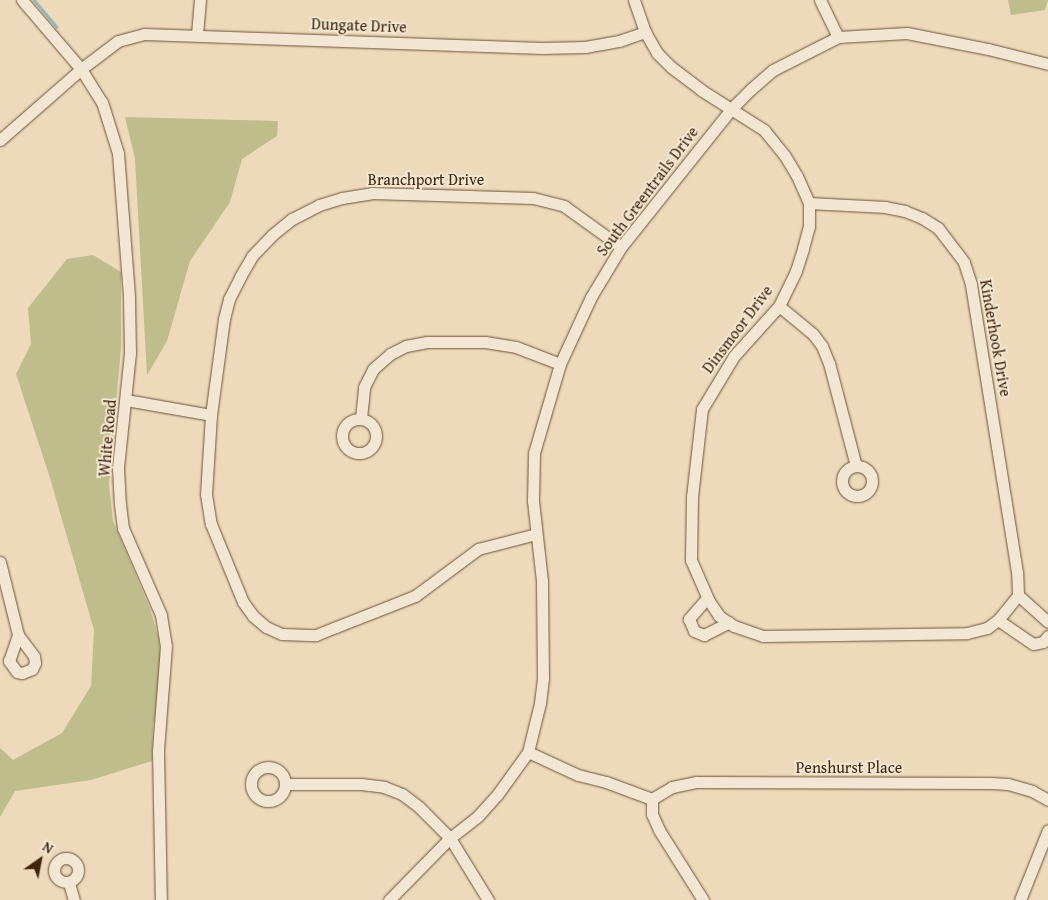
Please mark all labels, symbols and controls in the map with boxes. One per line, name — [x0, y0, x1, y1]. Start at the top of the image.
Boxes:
street label: Dungate Drive — [311, 14, 407, 36]
street label: South Greentrails Drive — [592, 123, 702, 259]
street label: Branchport Drive — [368, 169, 484, 189]
street label: Kinderhook Drive — [976, 278, 1016, 398]
street label: Dinsmoor Drive — [698, 281, 776, 377]
street label: White Road — [94, 399, 120, 477]
street label: Penshurst Place — [796, 757, 902, 777]
north arrow — [15, 835, 65, 885]
text: N — [39, 836, 58, 858]

